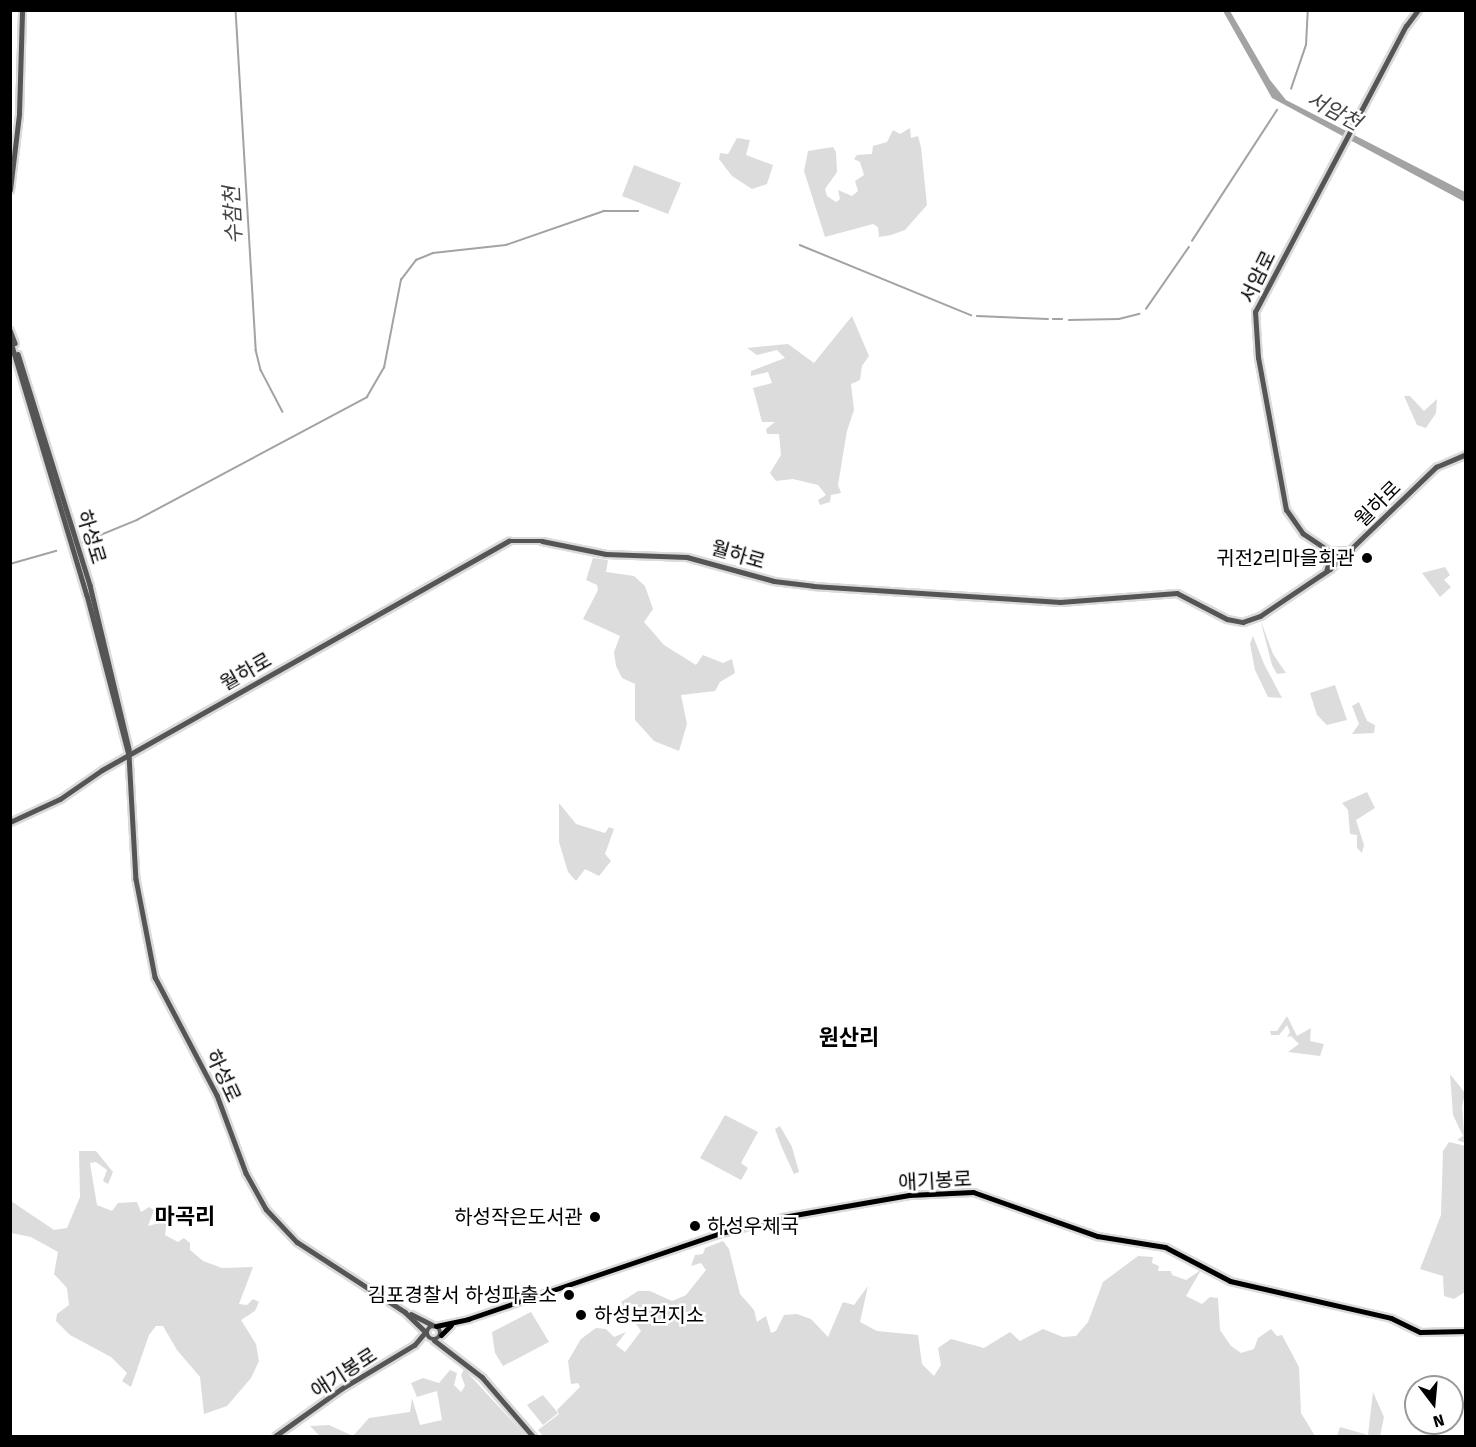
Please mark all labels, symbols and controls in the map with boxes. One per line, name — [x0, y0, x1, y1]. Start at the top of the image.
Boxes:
water label: 서암천 — [1302, 86, 1366, 136]
water label: 수참천 — [219, 185, 247, 245]
street label: 서암로 — [1235, 247, 1281, 307]
street label: 월하로 — [1350, 476, 1406, 532]
street label: 하성로 — [71, 507, 111, 567]
street label: 월하로 — [708, 536, 768, 574]
place label: 귀전2리마을회관 — [1216, 546, 1355, 570]
marker: 귀전2리마을회관 — [1360, 551, 1374, 565]
street label: 월하로 — [216, 648, 276, 696]
district label: 원산리 — [819, 1025, 879, 1051]
street label: 하성로 — [200, 1046, 246, 1106]
street label: 애기봉로 — [898, 1167, 972, 1195]
district label: 마곡리 — [155, 1204, 215, 1230]
place label: 하성작은도서관 — [454, 1205, 583, 1229]
marker: 하성작은도서관 — [588, 1210, 602, 1224]
place label: 하성우체국 — [707, 1214, 799, 1238]
marker: 하성우체국 — [688, 1219, 702, 1233]
place label: 김포경찰서 하성파출소 — [368, 1283, 557, 1307]
marker: 김포경찰서 하성파출소 — [562, 1288, 576, 1302]
place label: 하성보건지소 — [594, 1303, 704, 1327]
marker: 하성보건지소 — [572, 1306, 590, 1324]
street label: 애기봉로 — [307, 1343, 381, 1403]
north arrow — [1404, 1375, 1464, 1435]
text: N — [1431, 1410, 1446, 1431]

